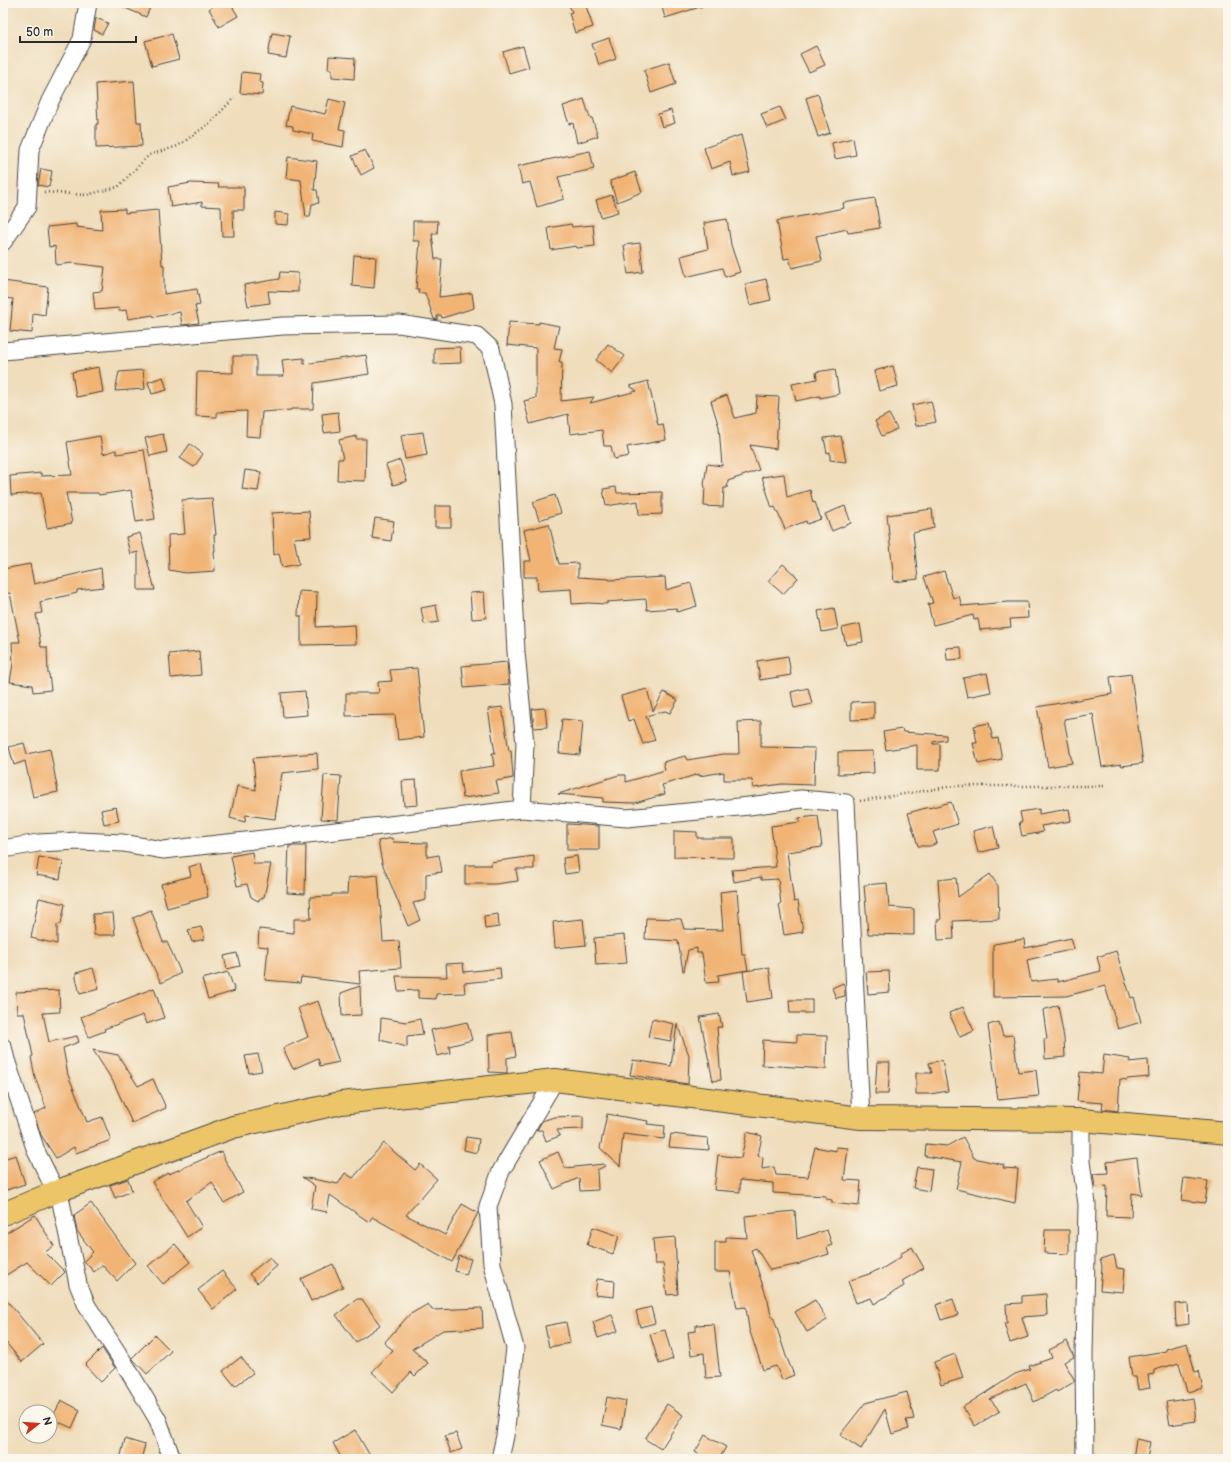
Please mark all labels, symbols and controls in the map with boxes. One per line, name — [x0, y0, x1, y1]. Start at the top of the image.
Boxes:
scale bar — [20, 18, 136, 44]
text: 50 m — [26, 25, 53, 40]
north arrow — [18, 1404, 58, 1444]
text: N — [40, 1415, 55, 1427]

